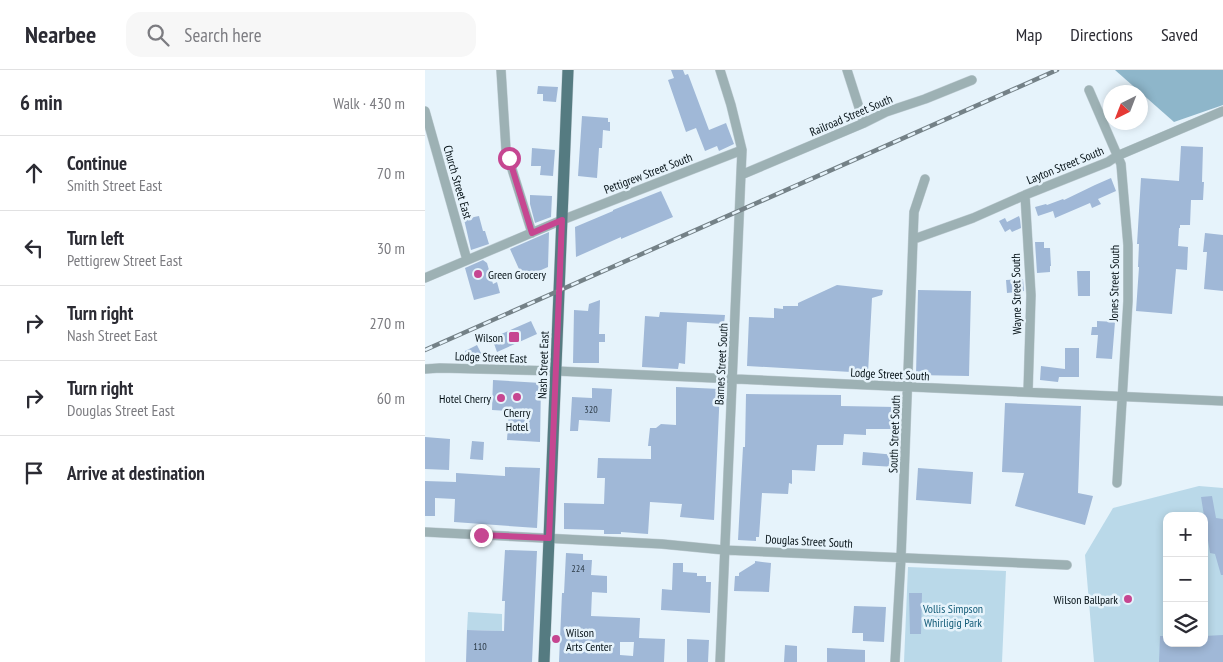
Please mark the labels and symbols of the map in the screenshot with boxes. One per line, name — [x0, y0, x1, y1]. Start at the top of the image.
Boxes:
north arrow — [1103, 85, 1148, 130]
street label: Railroad Street South — [807, 91, 895, 139]
street label: Church Street East — [440, 143, 476, 221]
street label: Layton Street South — [1024, 143, 1106, 187]
route start — [498, 147, 521, 170]
street label: Pettigrew Street South — [602, 149, 694, 197]
street label: Jones Street South — [1106, 245, 1122, 322]
street label: Wayne Street South — [1008, 253, 1024, 335]
place label: Green Grocery — [488, 267, 547, 282]
marker: Green Grocery — [472, 268, 484, 280]
street label: Barnes Street South — [711, 323, 731, 405]
place label: Wilson — [475, 330, 503, 345]
marker: Wilson — [507, 330, 521, 344]
street label: Nash Street East — [534, 330, 552, 399]
street label: Lodge Street East — [455, 348, 528, 366]
street label: Lodge Street South — [850, 364, 930, 384]
place label: Hotel Cherry — [439, 391, 491, 406]
marker: Cherry Hotel — [511, 391, 523, 403]
marker: Hotel Cherry — [495, 392, 507, 404]
street label: South Street South — [885, 395, 903, 473]
house number: 320 — [584, 403, 598, 416]
place label: Cherry Hotel — [504, 405, 531, 434]
route end — [470, 524, 493, 547]
street label: Douglas Street South — [765, 531, 853, 551]
house number: 224 — [571, 562, 585, 575]
place label: Wilson Ballpark — [1053, 592, 1118, 607]
marker: Wilson Ballpark — [1122, 593, 1134, 605]
park label: Vollis Simpson Whirligig Park — [922, 601, 983, 630]
place label: Wilson Arts Center — [566, 625, 613, 654]
marker: Wilson Arts Center — [550, 633, 562, 645]
house number: 110 — [473, 640, 487, 653]

